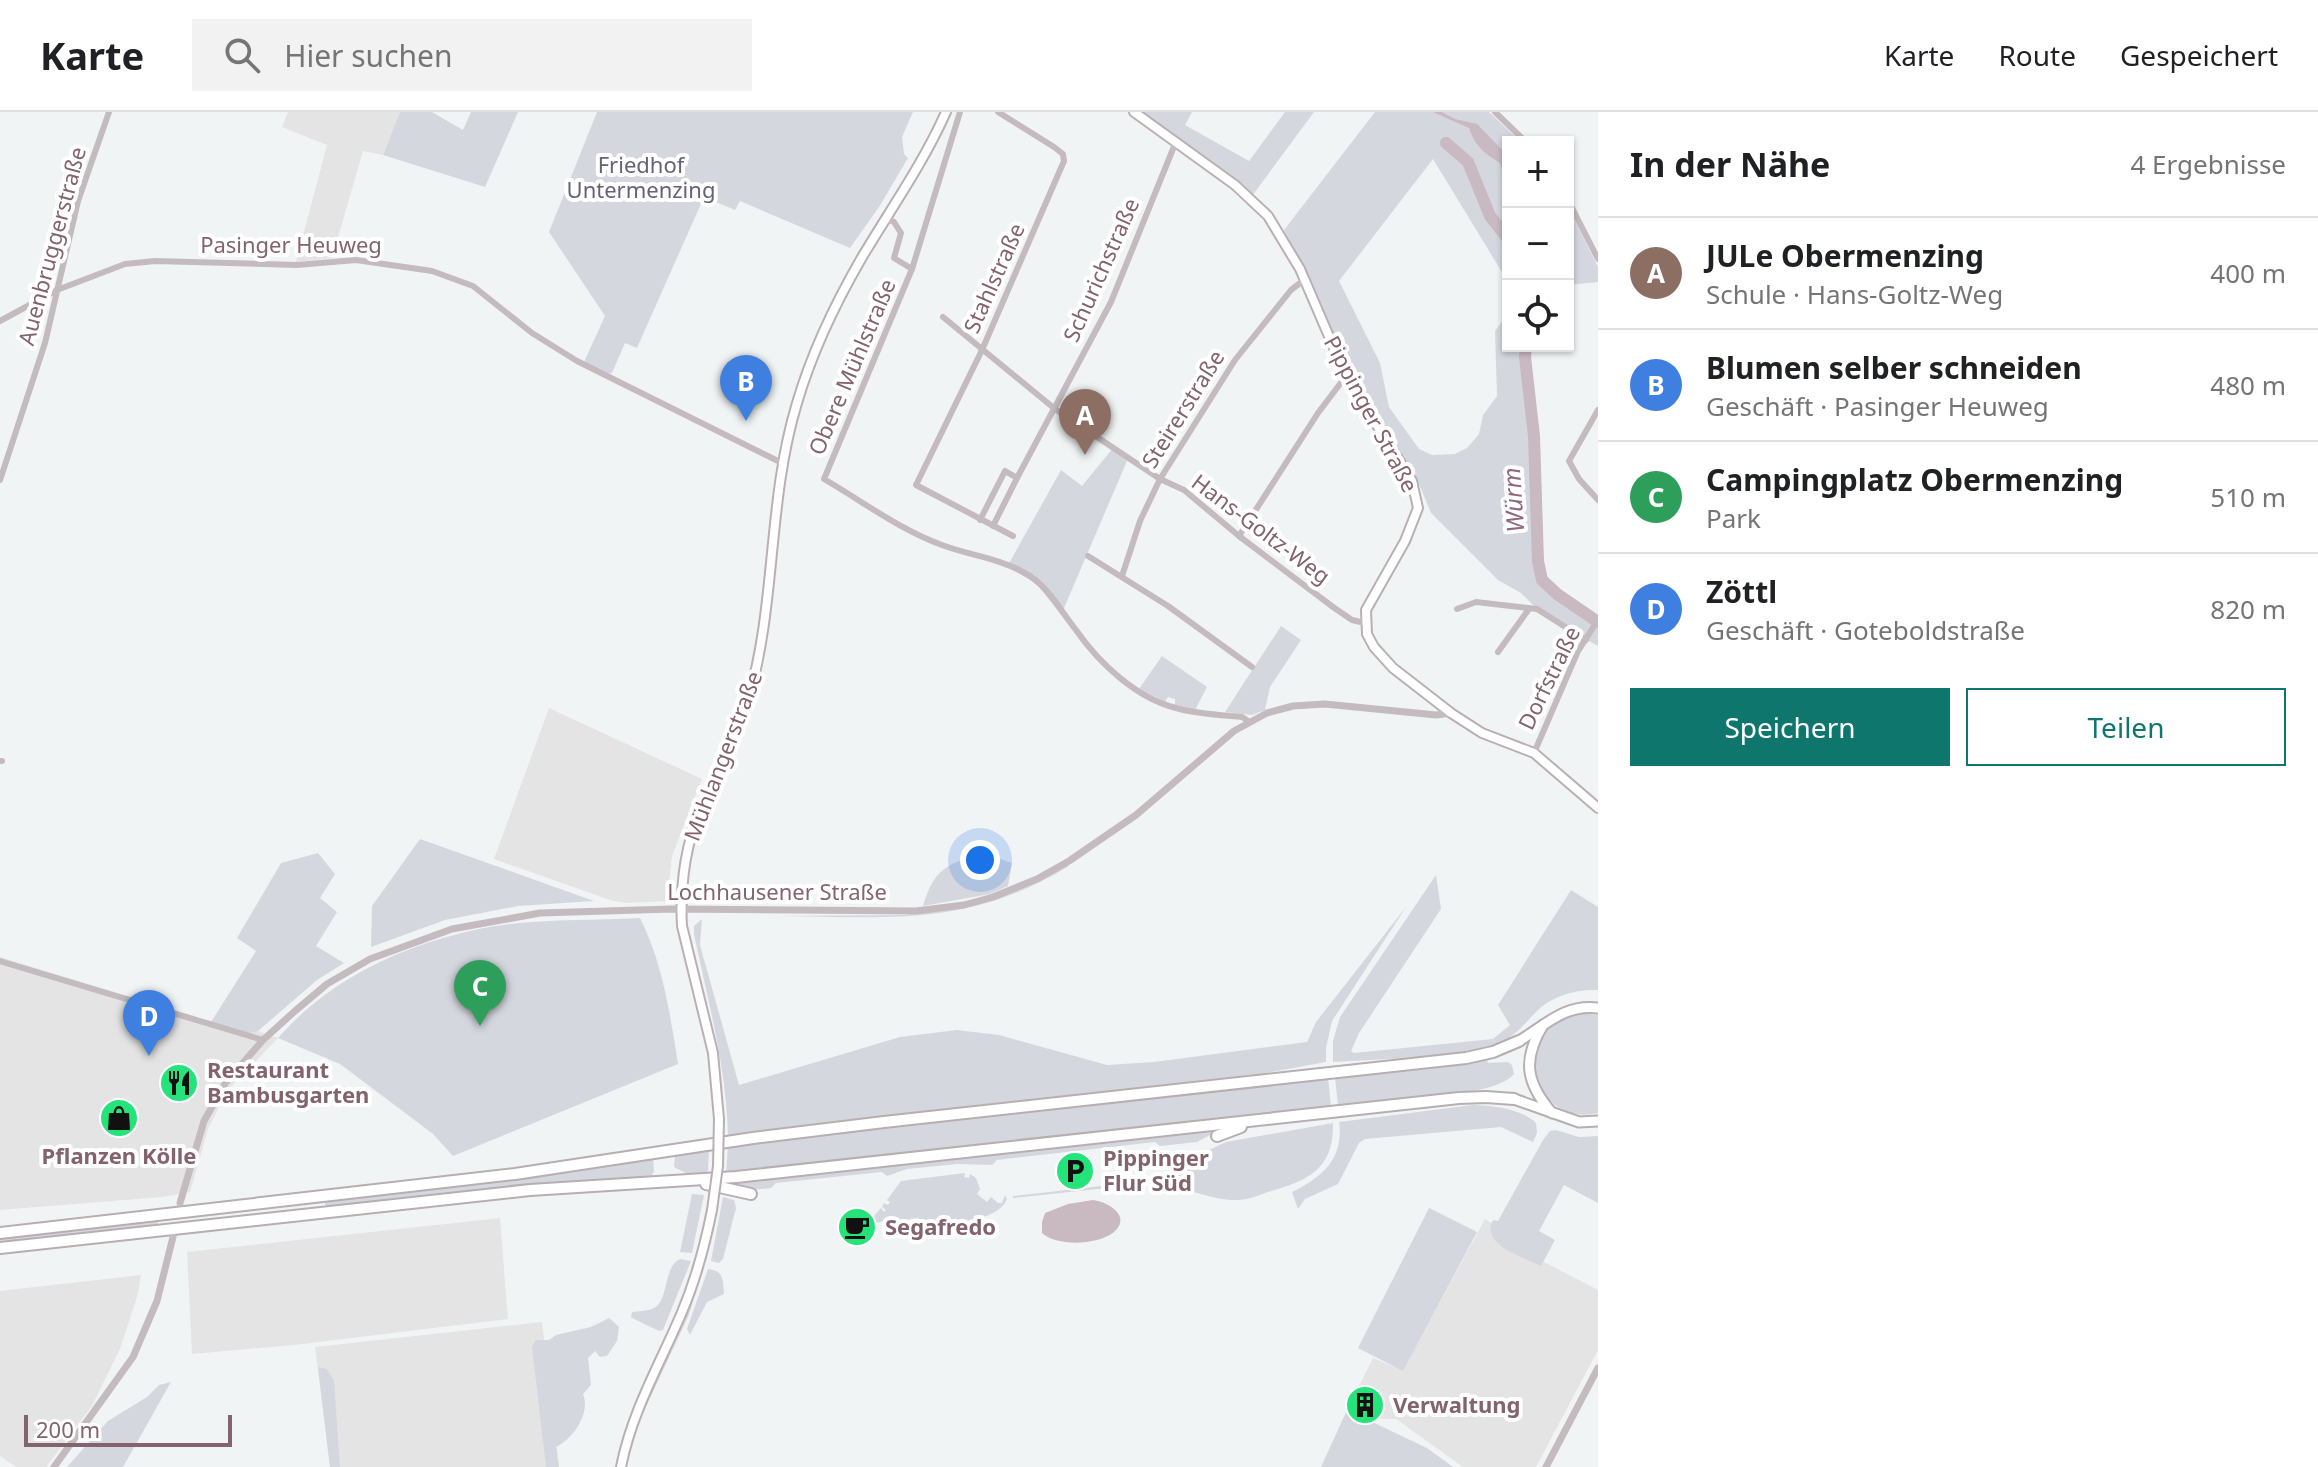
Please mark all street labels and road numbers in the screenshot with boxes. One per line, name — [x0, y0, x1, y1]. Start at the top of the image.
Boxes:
street label: Auenbruggerstraße — [10, 143, 92, 348]
street label: Schurichstraße — [1055, 193, 1145, 346]
street label: Stahlstraße — [956, 218, 1031, 337]
street label: Pasinger Heuweg — [200, 229, 382, 259]
street label: Obere Mühlstraße — [800, 274, 902, 459]
street label: Pippinger Straße — [1318, 330, 1426, 497]
street label: Steirerstraße — [1134, 344, 1230, 473]
street label: Hans-Goltz-Weg — [1186, 466, 1337, 590]
street label: Dorfstraße — [1510, 621, 1586, 734]
street label: Mühlangerstraße — [676, 666, 768, 845]
street label: Lochhausener Straße — [667, 876, 887, 906]

